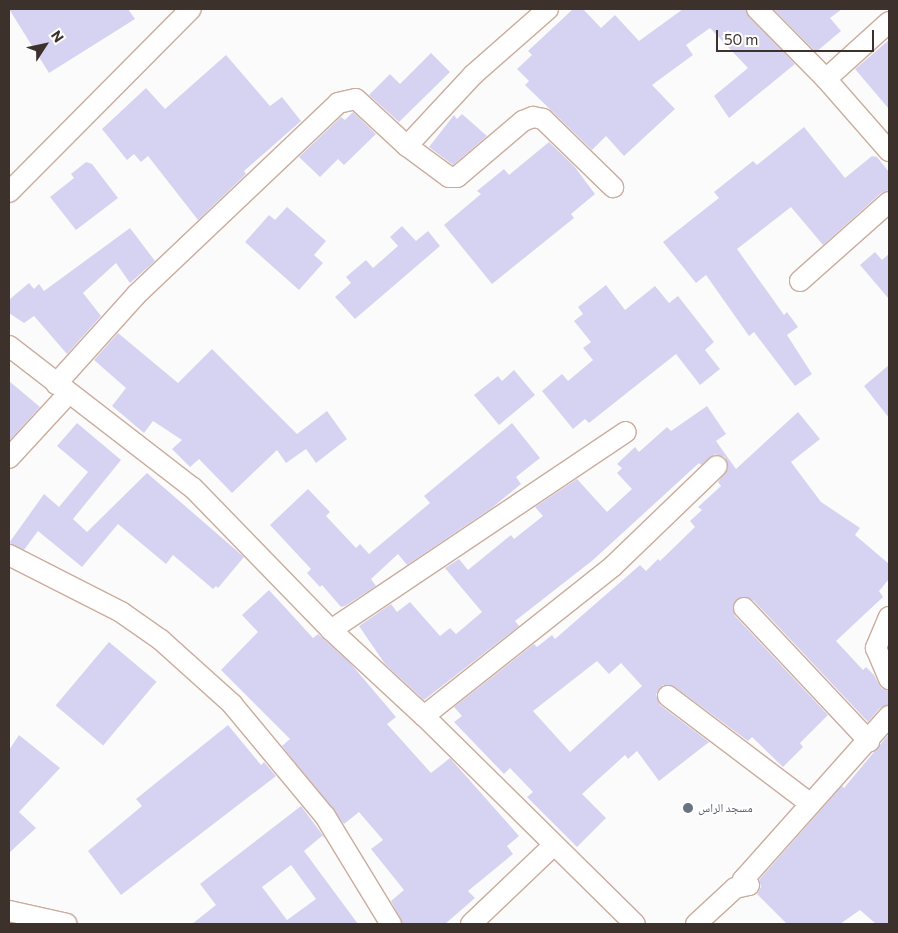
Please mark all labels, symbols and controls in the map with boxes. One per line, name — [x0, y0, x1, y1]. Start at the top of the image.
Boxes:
north arrow — [20, 20, 70, 70]
scale bar — [718, 20, 876, 52]
text: N — [48, 27, 68, 45]
text: 50 m — [724, 30, 758, 48]
place label: مسجد الراس — [698, 801, 753, 815]
marker: مسجد الراس — [682, 802, 694, 814]

